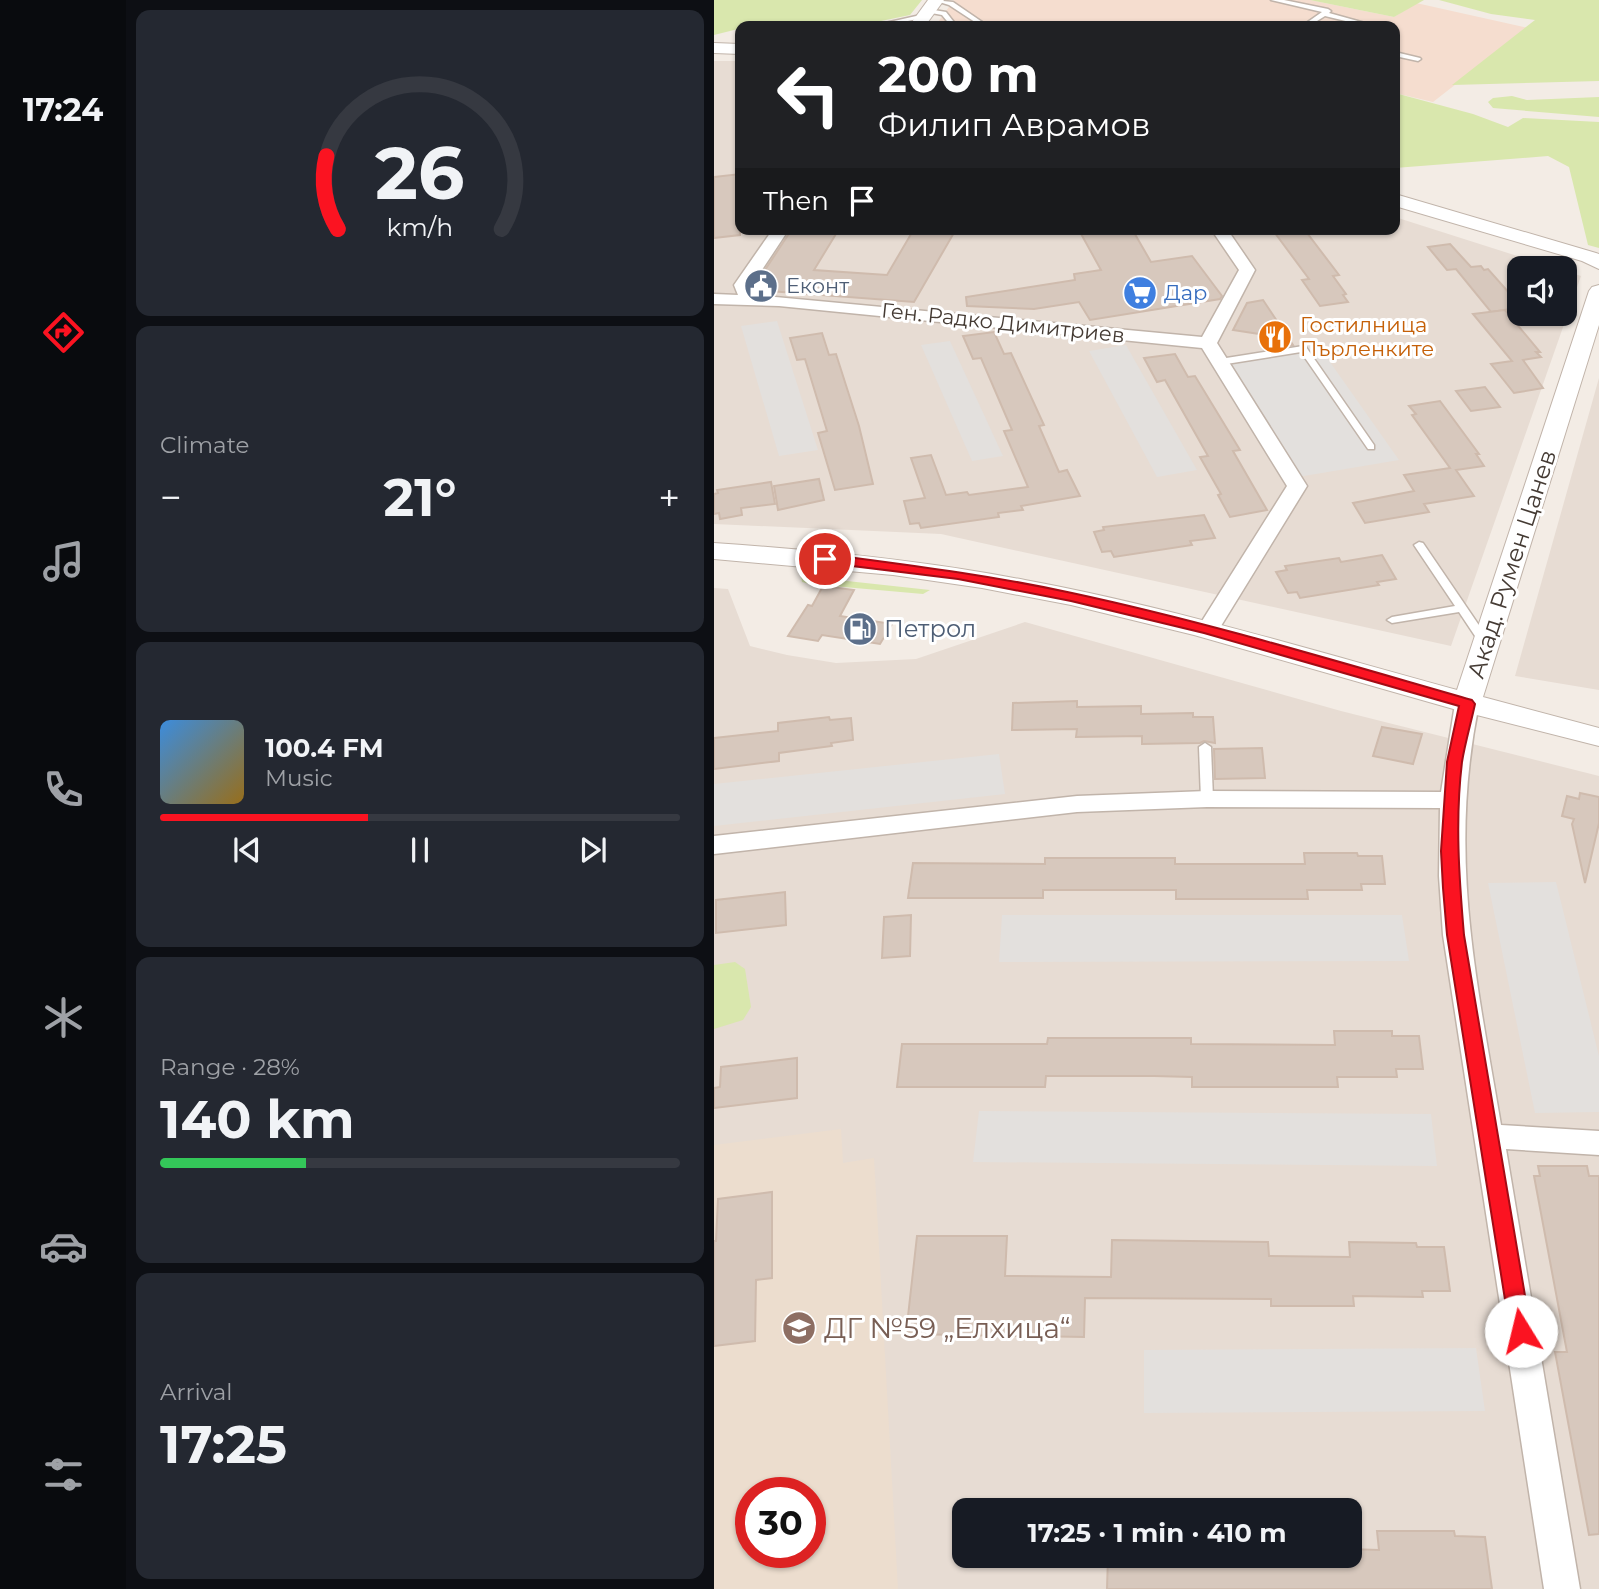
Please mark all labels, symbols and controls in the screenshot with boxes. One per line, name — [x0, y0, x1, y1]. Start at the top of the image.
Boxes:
text: 200 m — [878, 45, 1039, 104]
icon: left — [763, 49, 854, 140]
text: 17:24 — [23, 90, 103, 129]
text: Филип Аврамов — [878, 105, 1150, 144]
text: 26 — [375, 129, 465, 217]
icon: arrive — [843, 182, 881, 220]
text: Then — [763, 185, 829, 217]
text: km/h — [387, 212, 453, 242]
map controls — [1507, 256, 1577, 326]
button: sound — [1507, 256, 1577, 326]
public building icon: Еконт — [742, 267, 780, 305]
place label: Еконт — [786, 273, 849, 298]
supermarket icon: Дар — [1121, 274, 1159, 312]
place label: Дар — [1164, 280, 1207, 305]
street label: Ген. Радко Димитриев — [880, 297, 1126, 348]
icon: directions — [39, 308, 88, 357]
place label: Гостилница Пърленките — [1300, 312, 1434, 361]
restaurant icon: Гостилница Пърленките — [1256, 318, 1294, 356]
text: Climate — [160, 431, 249, 459]
street label: Акад. Румен Цанев — [1461, 446, 1562, 682]
text: 21° — [384, 466, 456, 529]
text: − — [160, 474, 182, 521]
text: + — [658, 474, 680, 521]
pin — [795, 529, 855, 589]
icon: music — [39, 537, 88, 586]
icon: arrive — [806, 540, 844, 578]
fuel station icon: Петрол — [841, 610, 879, 648]
place label: Петрол — [884, 614, 976, 643]
text: 100.4 FM — [265, 732, 384, 764]
text: Music — [265, 764, 333, 792]
icon: phone — [39, 765, 88, 814]
icon: previous — [228, 831, 266, 869]
icon: pause — [401, 831, 439, 869]
icon: next — [574, 831, 612, 869]
icon: climate — [39, 993, 88, 1042]
text: Range · 28% — [160, 1053, 300, 1081]
text: 140 km — [160, 1088, 355, 1151]
icon: car — [39, 1222, 88, 1271]
position arrow — [1484, 1294, 1558, 1368]
school or university icon: ДГ №59 „Елхица“ — [780, 1309, 818, 1347]
place label: ДГ №59 „Елхица“ — [824, 1311, 1070, 1345]
text: Arrival — [160, 1378, 233, 1406]
text: 17:25 — [160, 1413, 287, 1476]
icon: filters — [39, 1450, 88, 1499]
speed limit sign: 30 — [735, 1477, 826, 1568]
text: 17:25 · 1 min · 410 m — [1028, 1517, 1286, 1549]

